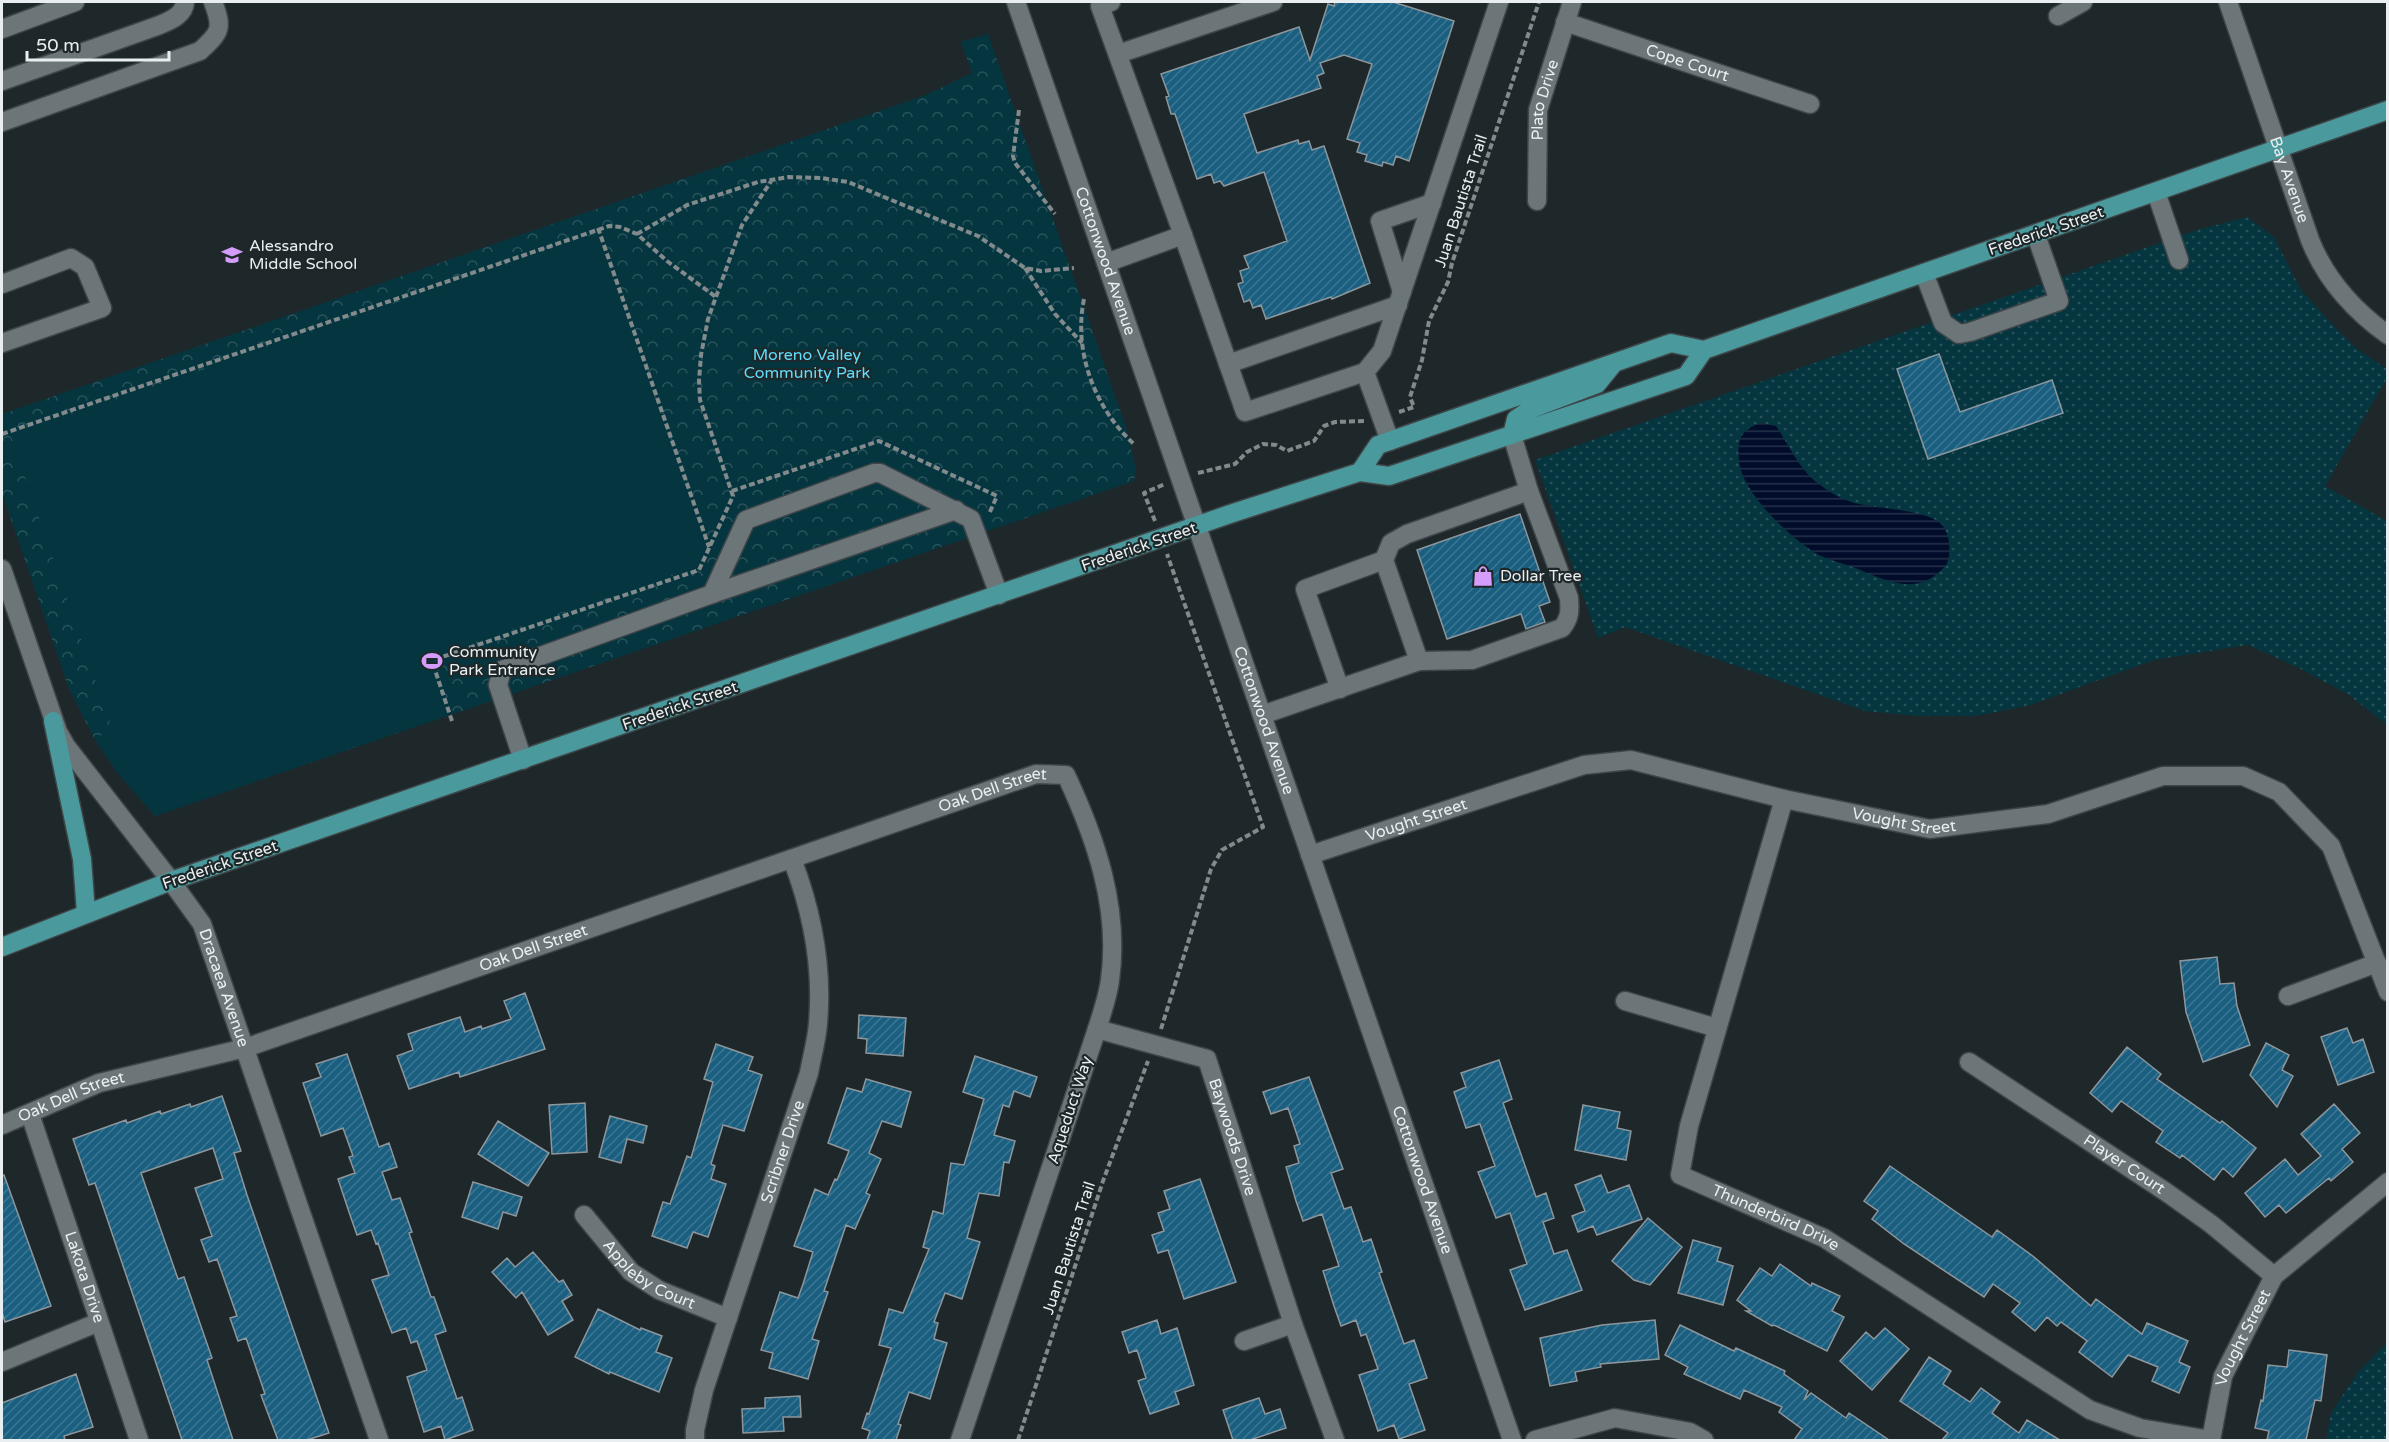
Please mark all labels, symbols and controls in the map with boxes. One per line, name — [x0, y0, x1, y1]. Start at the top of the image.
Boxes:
scale bar — [27, 24, 170, 62]
text: 50 m — [36, 34, 80, 56]
street label: Cope Court — [1643, 40, 1732, 86]
street label: Plato Drive — [1528, 57, 1563, 141]
street label: Juan Bautista Trail — [1430, 132, 1492, 270]
street label: Bay Avenue — [2265, 134, 2313, 226]
street label: Cottonwood Avenue — [1071, 184, 1140, 338]
street label: Frederick Street — [1986, 202, 2106, 260]
place label: Alessandro Middle School — [249, 236, 357, 274]
school or university icon: Alessandro Middle School — [220, 243, 244, 267]
park label: Moreno Valley Community Park — [744, 345, 870, 383]
street label: Frederick Street — [1079, 518, 1199, 576]
shop icon: Dollar Tree — [1471, 564, 1495, 588]
place label: Dollar Tree — [1500, 566, 1581, 586]
place label: Community Park Entrance — [449, 642, 555, 680]
street label: Cottonwood Avenue — [1229, 644, 1299, 797]
sports icon: Community Park Entrance — [420, 649, 444, 673]
street label: Frederick Street — [620, 677, 740, 735]
street label: Oak Dell Street — [936, 764, 1047, 817]
street label: Vought Street — [1363, 794, 1470, 846]
street label: Vought Street — [1850, 803, 1957, 839]
street label: Frederick Street — [160, 836, 280, 894]
street label: Oak Dell Street — [476, 920, 590, 976]
street label: Dracaea Avenue — [194, 926, 253, 1050]
street label: Aqueduct Way — [1043, 1053, 1097, 1166]
street label: Oak Dell Street — [15, 1067, 127, 1127]
street label: Baywoods Drive — [1204, 1076, 1261, 1198]
street label: Scribner Drive — [757, 1098, 809, 1206]
street label: Cottonwood Avenue — [1387, 1103, 1457, 1257]
street label: Player Court — [2080, 1130, 2169, 1199]
street label: Juan Bautista Trail — [1038, 1179, 1100, 1317]
street label: Thunderbird Drive — [1709, 1180, 1843, 1255]
street label: Lakota Drive — [60, 1229, 109, 1325]
street label: Appleby Court — [598, 1235, 698, 1314]
street label: Vought Street — [2211, 1286, 2275, 1388]

